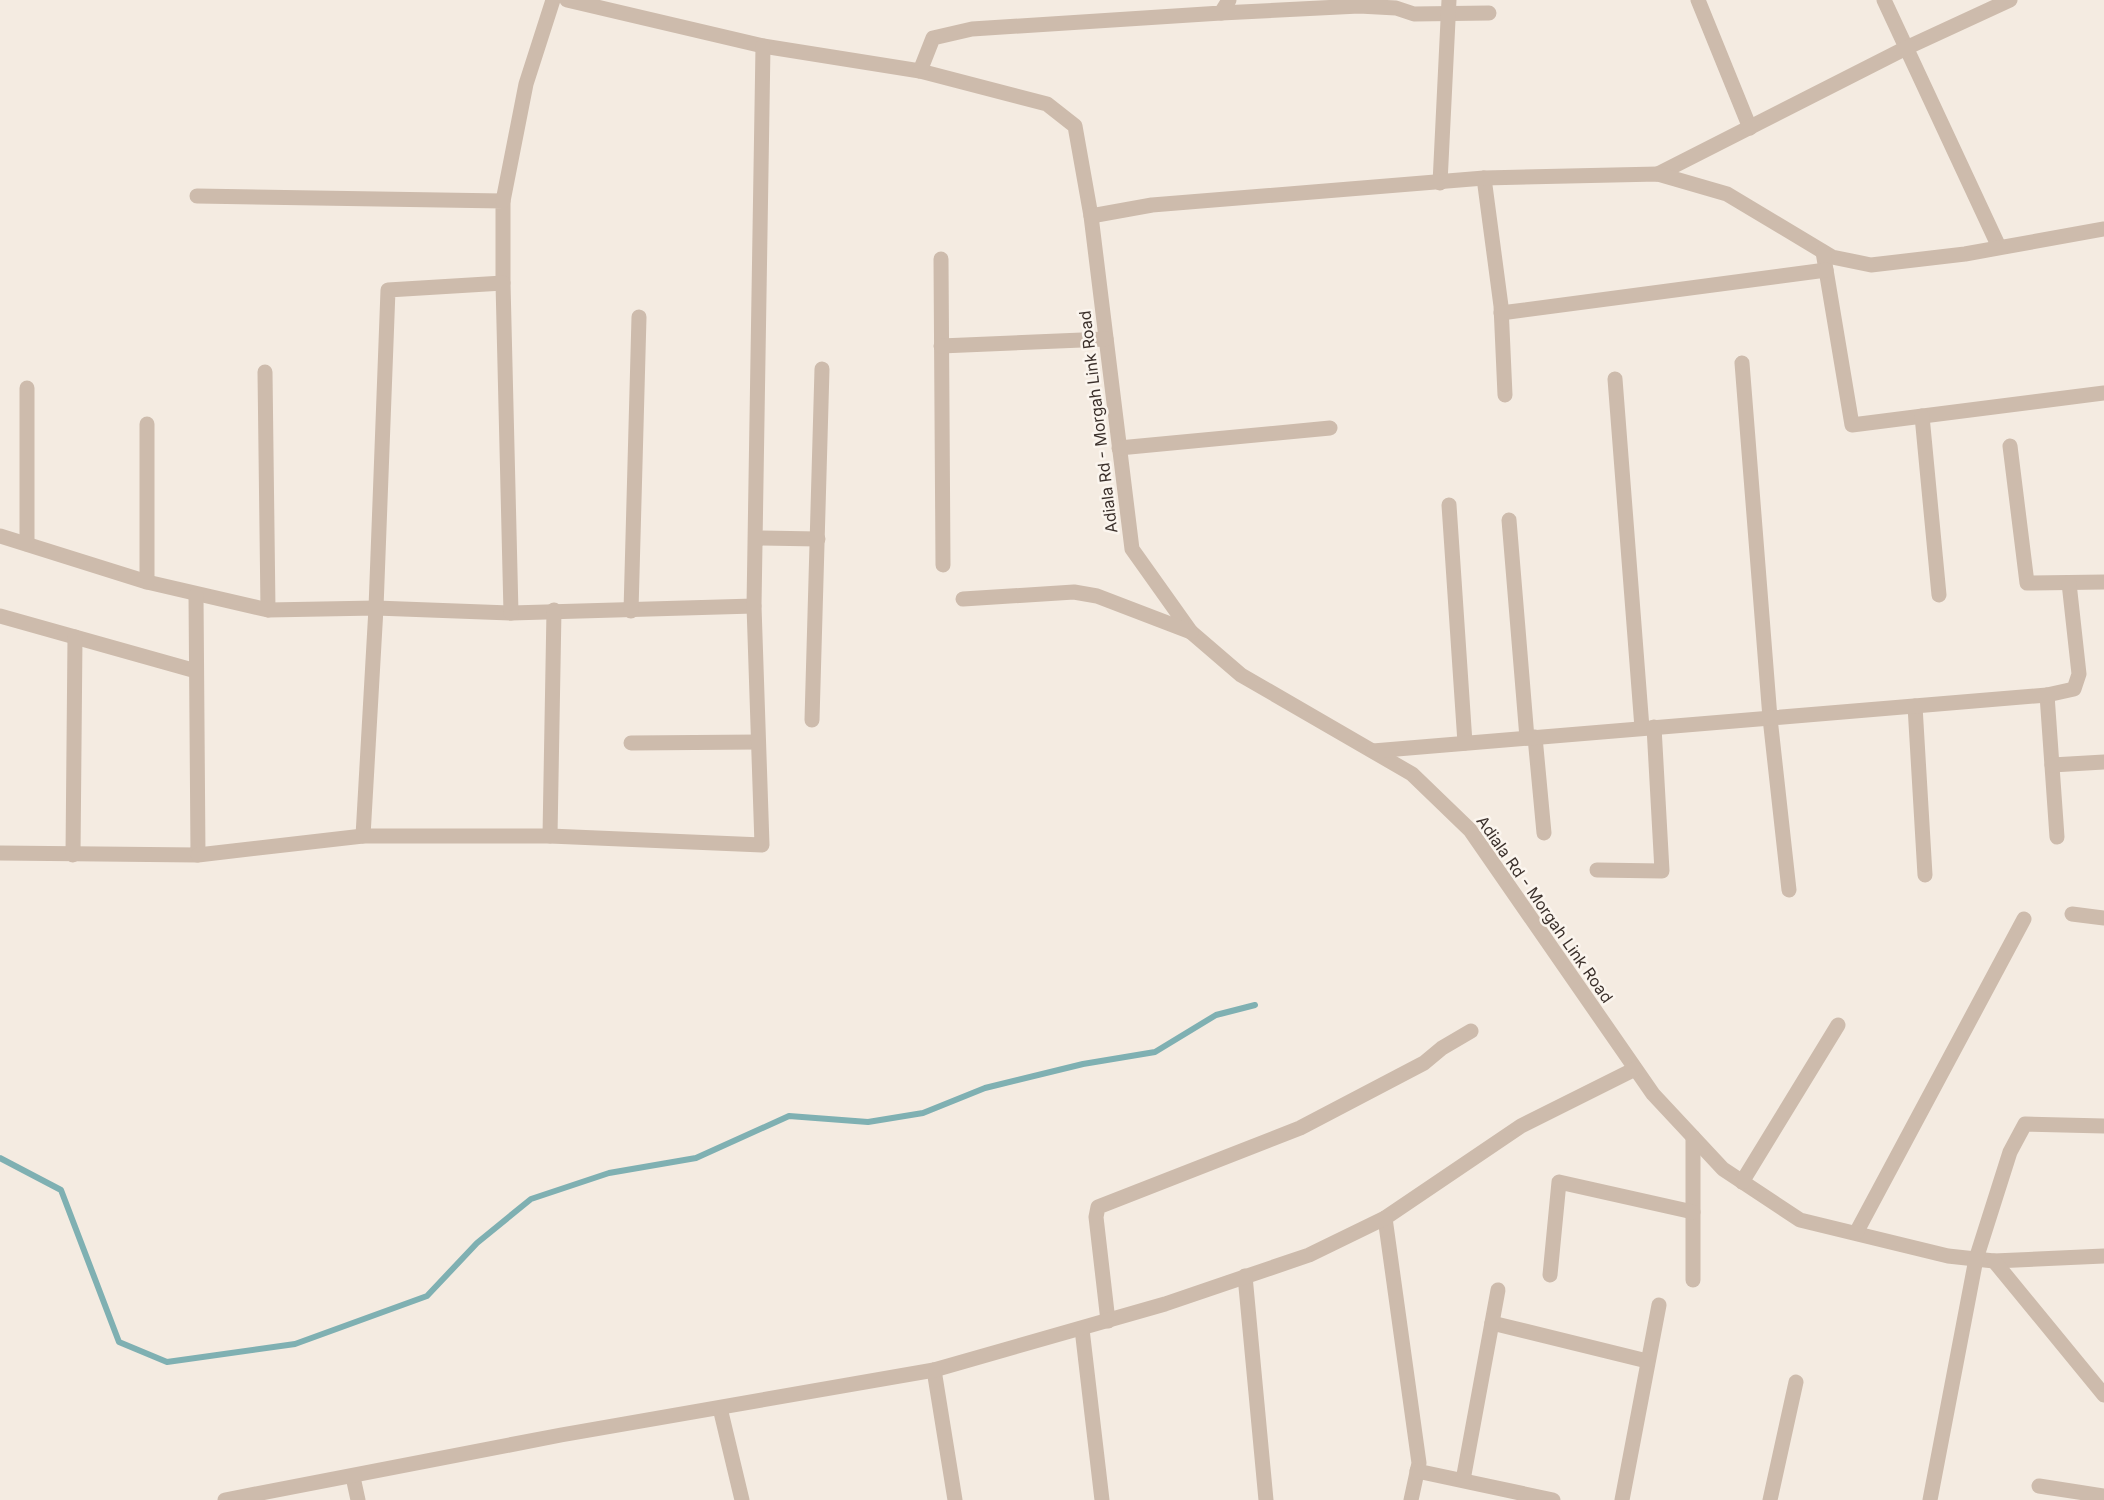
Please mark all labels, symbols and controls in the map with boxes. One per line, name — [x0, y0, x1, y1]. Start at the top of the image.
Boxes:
street label: Adiala Rd - Morgah Link Road — [1074, 310, 1122, 534]
street label: Adiala Rd - Morgah Link Road — [1473, 811, 1617, 1007]

